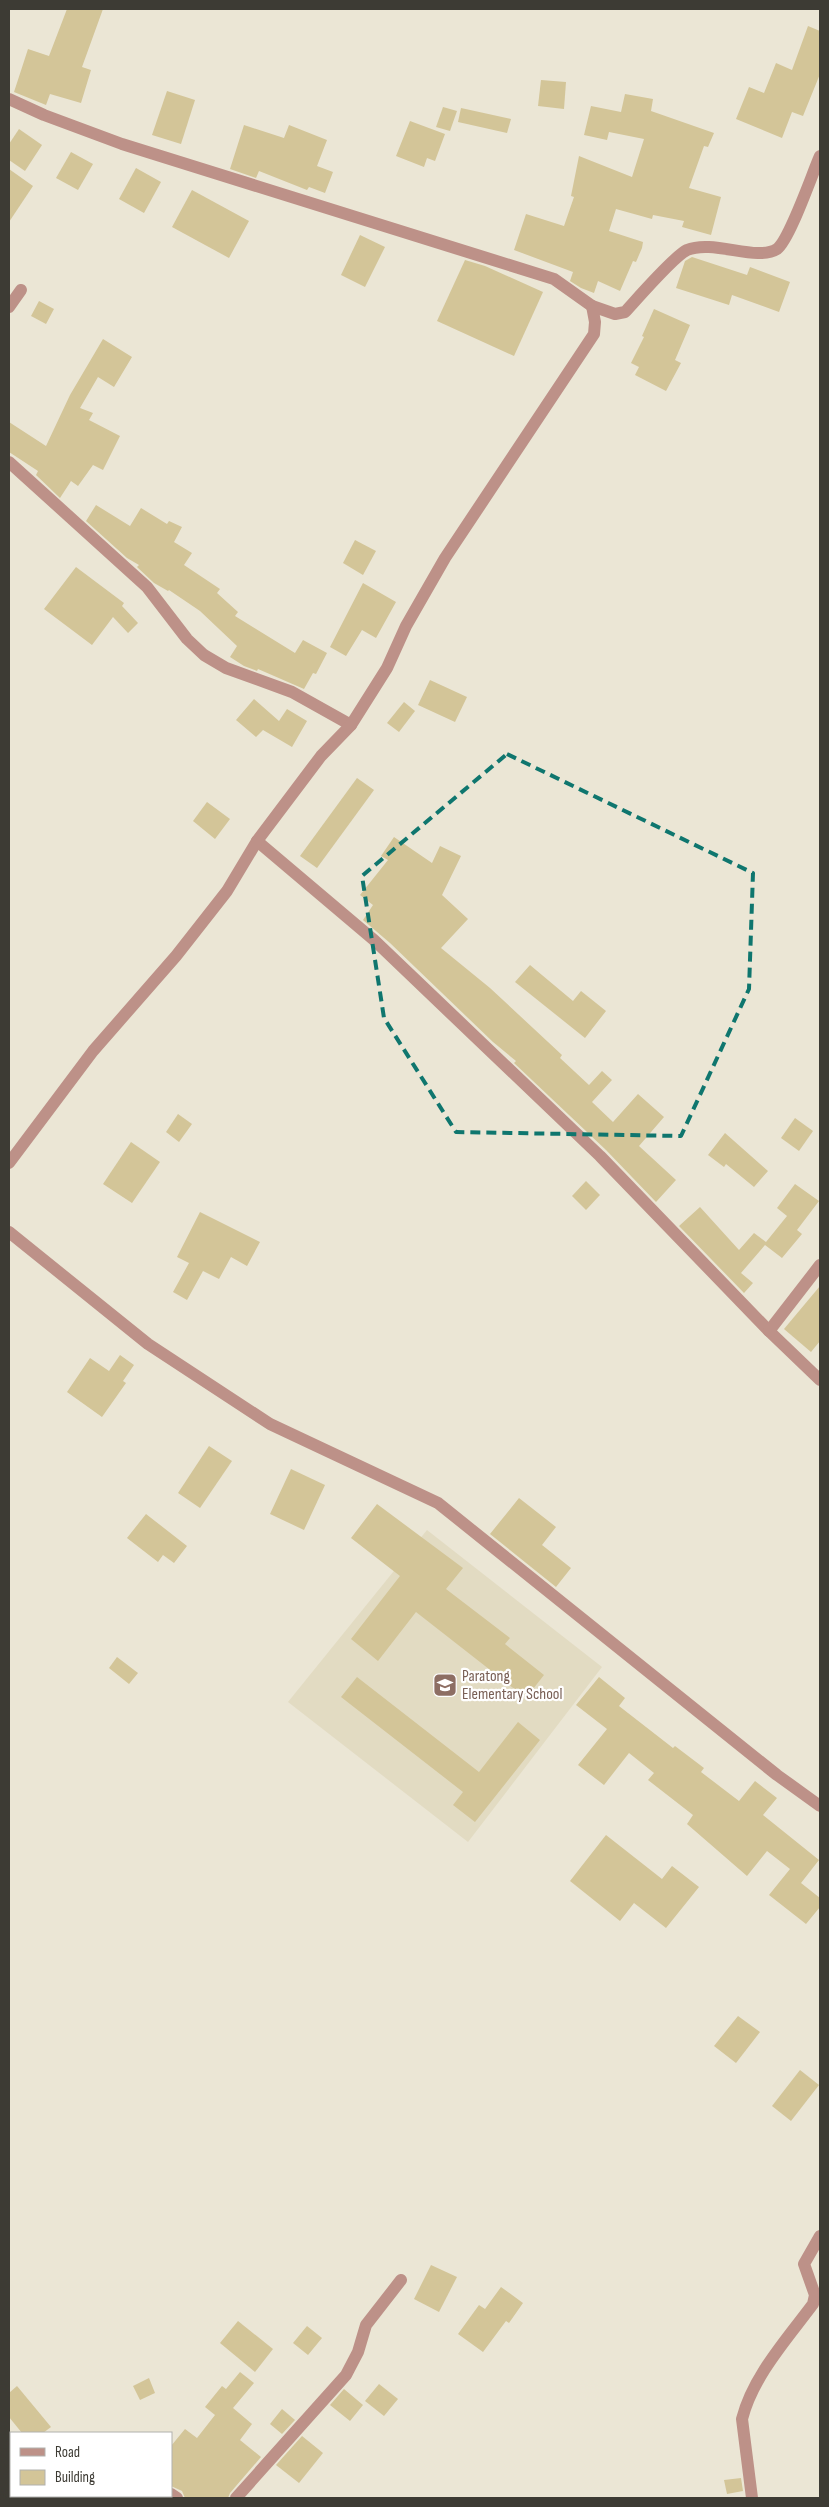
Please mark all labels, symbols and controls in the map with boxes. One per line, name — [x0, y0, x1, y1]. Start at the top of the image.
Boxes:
place label: Paratong Elementary School — [462, 1667, 562, 1704]
school or university icon: Paratong Elementary School — [432, 1672, 458, 1698]
legend — [10, 2432, 172, 2497]
text: Road — [55, 2443, 80, 2462]
text: Building — [55, 2468, 95, 2487]

